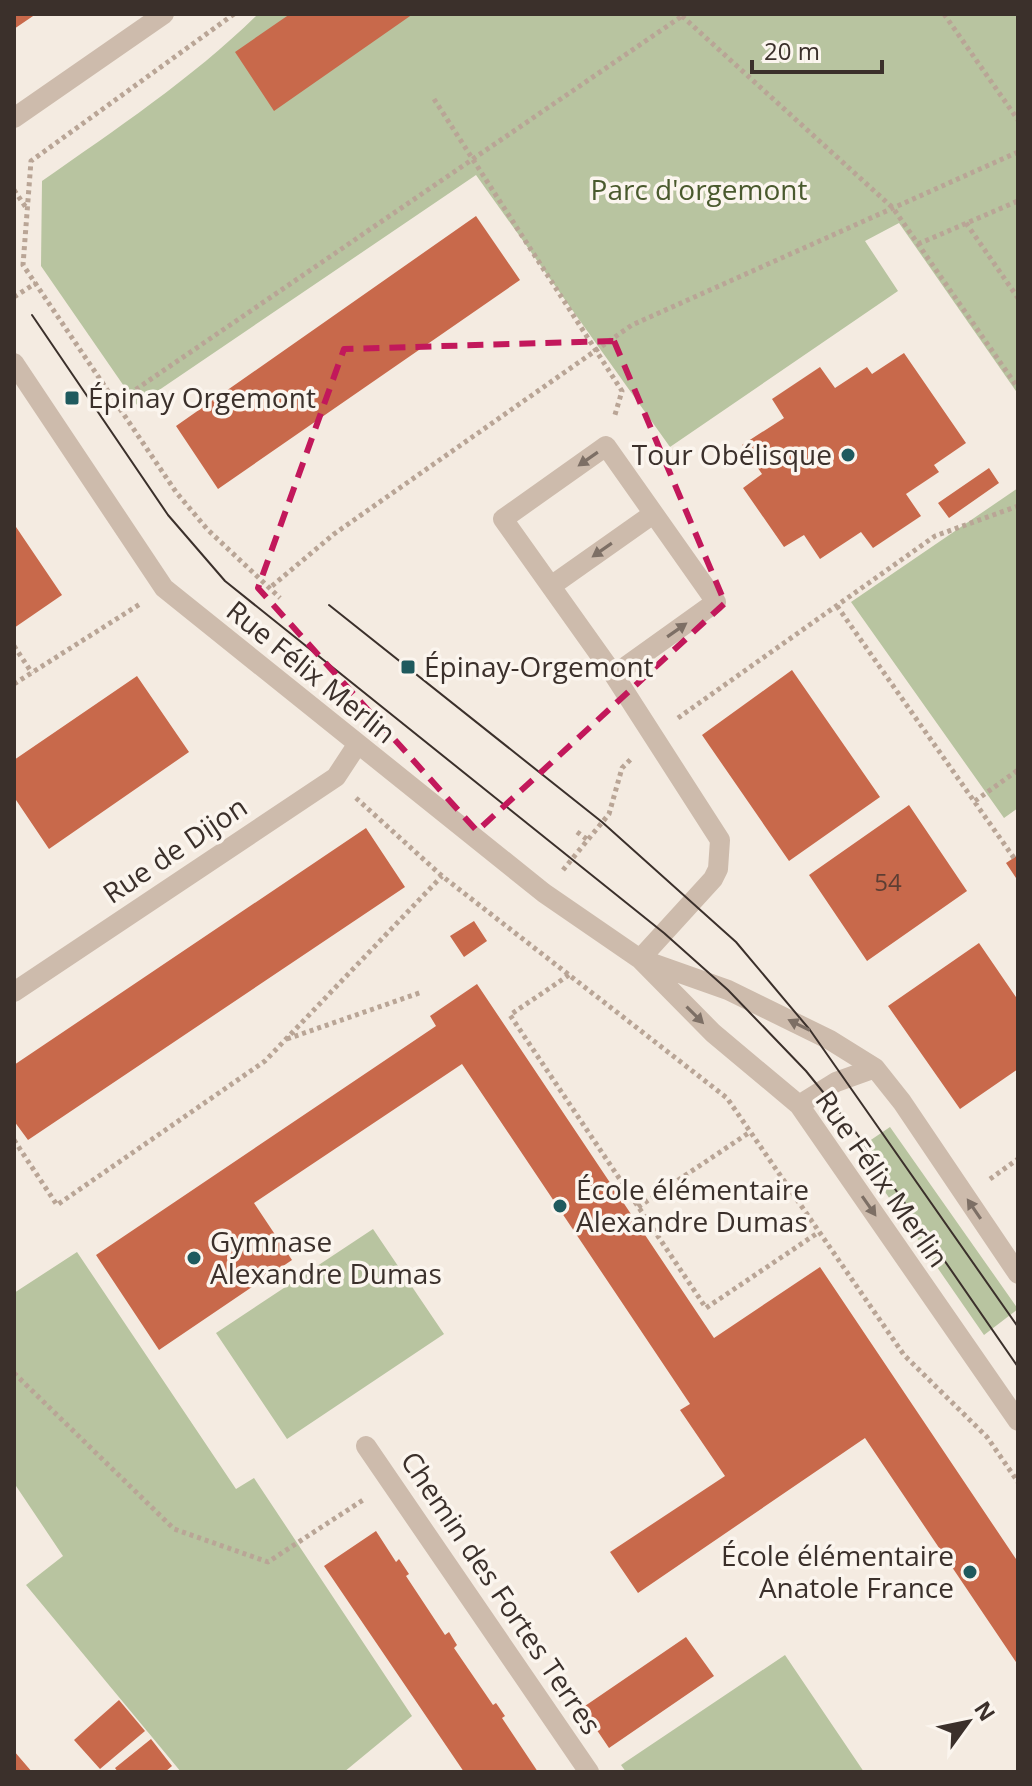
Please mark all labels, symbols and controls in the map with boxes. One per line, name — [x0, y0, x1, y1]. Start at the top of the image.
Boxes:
scale bar — [752, 24, 882, 74]
text: 20 m — [764, 34, 820, 67]
park label: Parc d'orgemont — [591, 170, 807, 208]
place label: Épinay Orgemont — [88, 378, 316, 416]
marker: Épinay Orgemont — [63, 389, 81, 407]
place label: Tour Obélisque — [632, 435, 832, 473]
marker: Tour Obélisque — [839, 446, 857, 464]
one-way arrow — [577, 451, 599, 467]
one-way arrow — [591, 542, 612, 557]
street label: Rue Félix Merlin — [219, 591, 404, 751]
one-way arrow — [667, 623, 688, 638]
place label: Épinay-Orgemont — [424, 647, 654, 685]
marker: Épinay-Orgemont — [399, 658, 417, 676]
street label: Rue de Dijon — [95, 787, 254, 911]
house number: 54 — [874, 865, 902, 898]
one-way arrow — [685, 1005, 704, 1024]
one-way arrow — [788, 1018, 811, 1031]
street label: Rue Félix Merlin — [808, 1083, 958, 1274]
place label: École élémentaire Alexandre Dumas — [576, 1170, 809, 1240]
one-way arrow — [861, 1195, 876, 1216]
marker: École élémentaire Alexandre Dumas — [551, 1197, 569, 1215]
one-way arrow — [968, 1198, 982, 1220]
place label: Gymnase Alexandre Dumas — [210, 1222, 442, 1292]
marker: Gymnase Alexandre Dumas — [185, 1249, 203, 1267]
street label: Chemin des Fortes Terres — [393, 1444, 611, 1741]
place label: École élémentaire Anatole France — [721, 1536, 954, 1606]
marker: École élémentaire Anatole France — [961, 1563, 979, 1581]
north arrow — [928, 1682, 1008, 1762]
text: N — [968, 1695, 1003, 1726]

